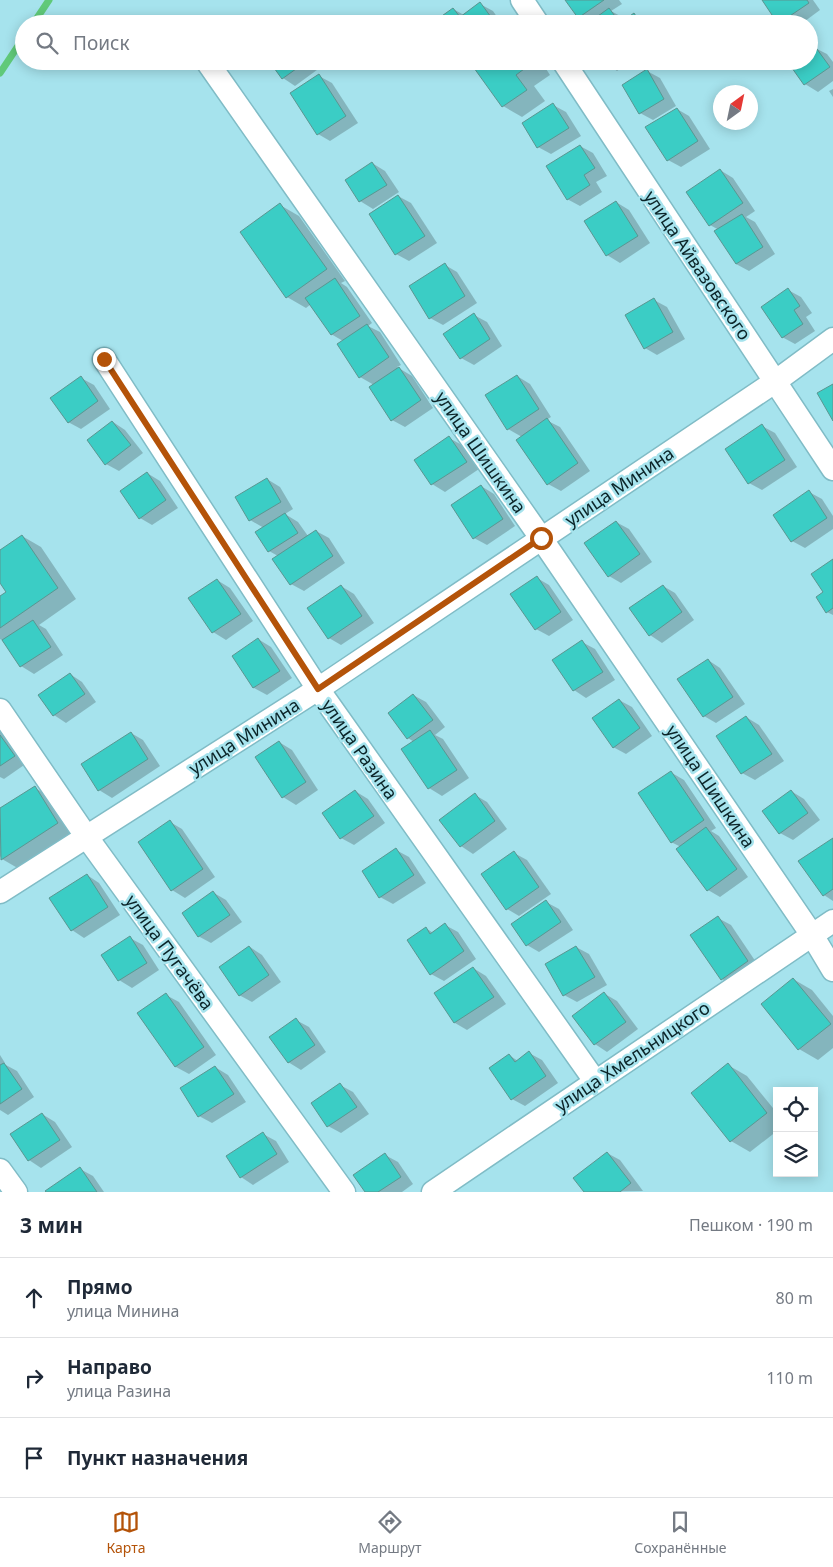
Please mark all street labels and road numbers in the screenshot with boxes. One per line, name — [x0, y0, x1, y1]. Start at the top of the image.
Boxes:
street label: улица Айвазовского — [639, 186, 757, 344]
street label: улица Шишкина — [430, 386, 532, 518]
street label: улица Минина — [560, 441, 678, 531]
street label: улица Минина — [184, 692, 304, 780]
street label: улица Разина — [317, 694, 403, 804]
street label: улица Шишкина — [661, 720, 761, 852]
street label: улица Пугачёва — [120, 890, 220, 1014]
street label: улица Хмельницкого — [550, 995, 714, 1117]

